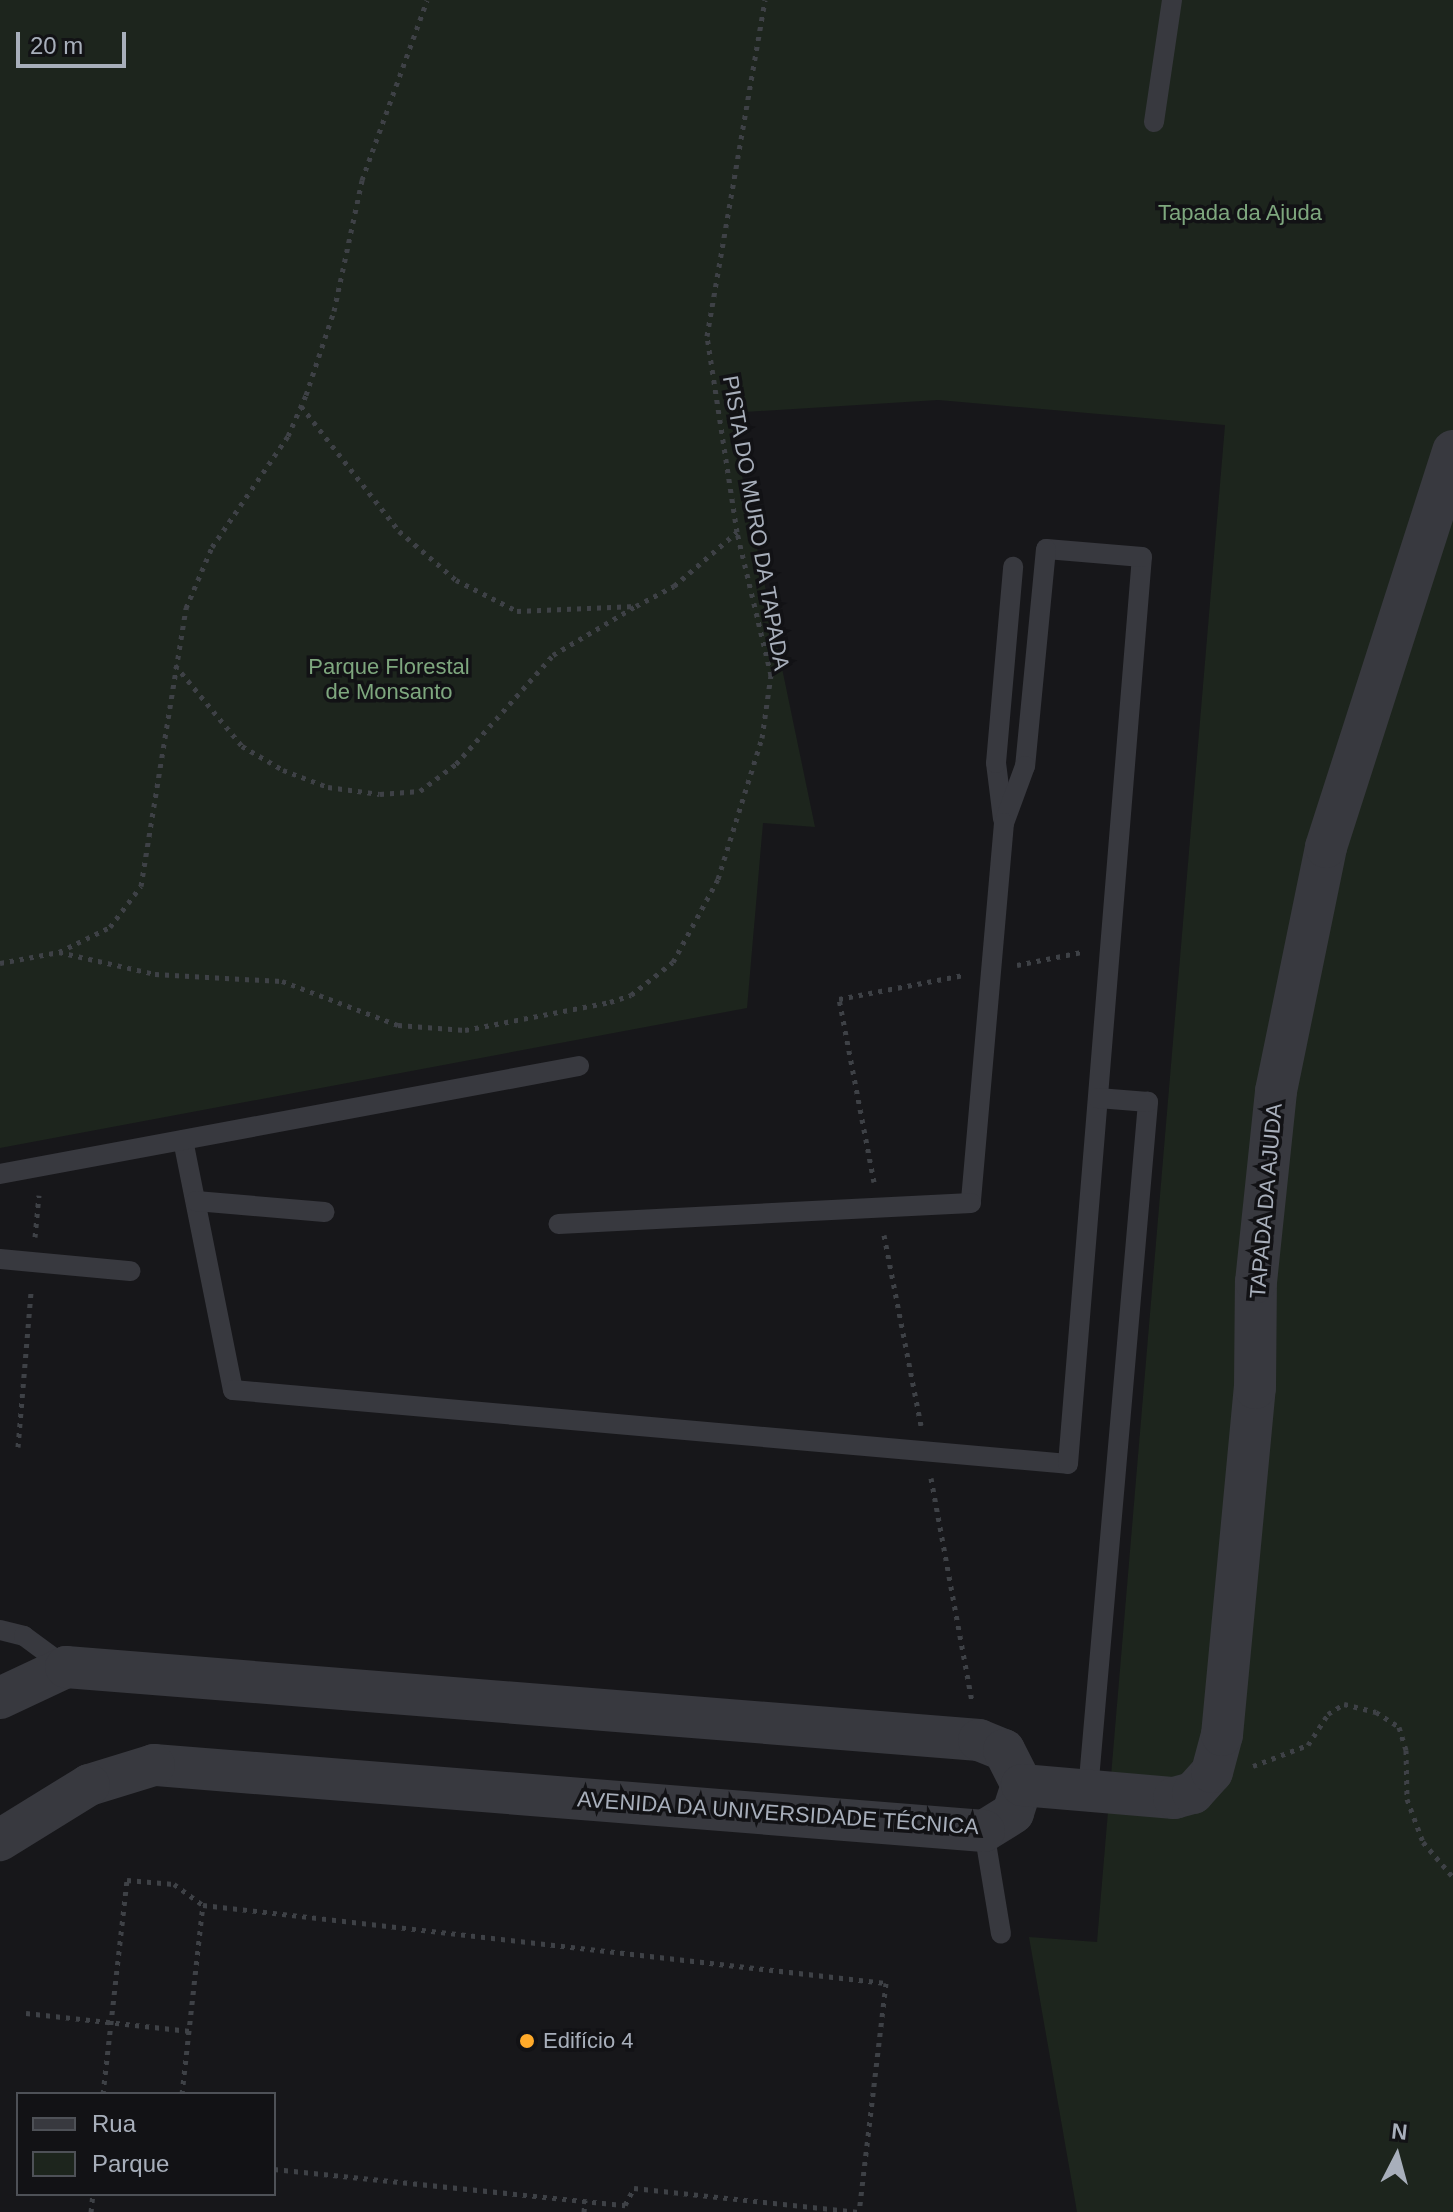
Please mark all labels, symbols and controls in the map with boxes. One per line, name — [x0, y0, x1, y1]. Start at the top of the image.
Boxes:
scale bar — [20, 16, 130, 66]
text: 20 m — [30, 32, 83, 59]
park label: Tapada da Ajuda — [1157, 200, 1323, 226]
street label: PISTA DO MURO DA TAPADA — [717, 372, 795, 674]
park label: Parque Florestal de Monsanto — [308, 653, 470, 704]
street label: TAPADA DA AJUDA — [1244, 1100, 1288, 1302]
street label: AVENIDA DA UNIVERSIDADE TÉCNICA — [575, 1786, 981, 1840]
place label: Edifício 4 — [543, 2028, 633, 2054]
marker: Edifício 4 — [518, 2032, 536, 2050]
legend — [16, 2092, 276, 2196]
text: Rua — [92, 2110, 136, 2137]
north arrow — [1357, 2116, 1437, 2196]
text: N — [1390, 2118, 1409, 2145]
text: Parque — [92, 2150, 169, 2177]

